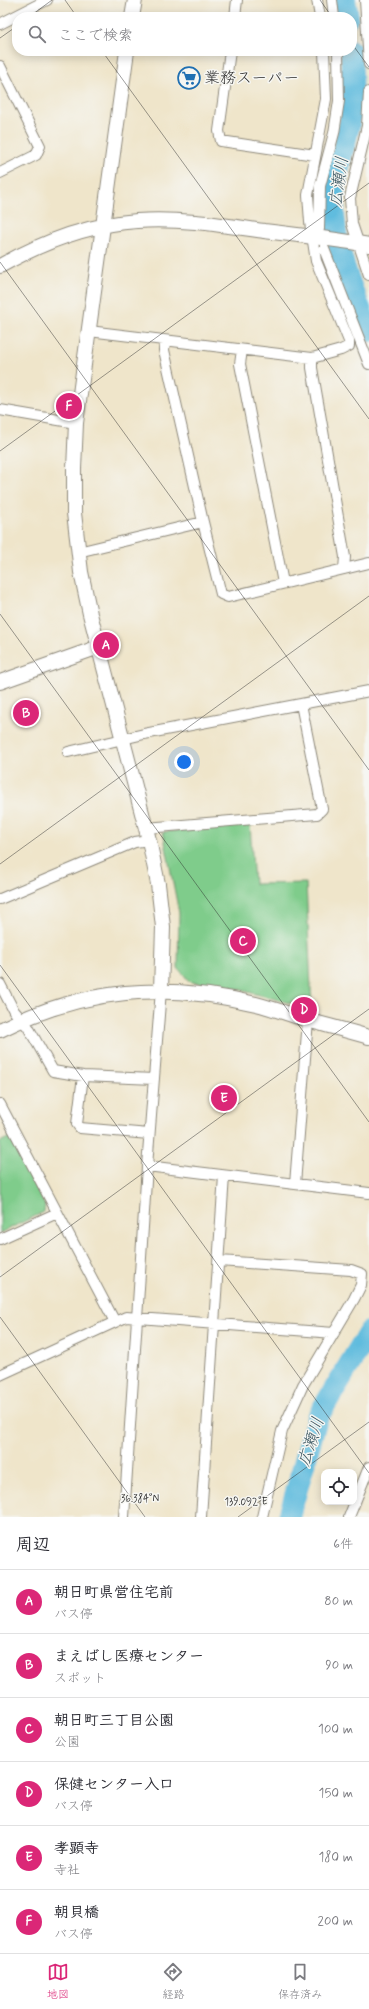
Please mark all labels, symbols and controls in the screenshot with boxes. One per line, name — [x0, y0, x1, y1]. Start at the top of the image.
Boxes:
search box — [12, 12, 357, 56]
icon: search — [26, 23, 48, 45]
text: ここで検索 — [58, 26, 133, 46]
supermarket icon: 業務スーパー — [176, 65, 202, 91]
place label: 業務スーパー — [204, 68, 299, 89]
water label: 広瀬川 — [325, 155, 353, 209]
pin: F — [56, 391, 82, 421]
pin: A — [93, 630, 119, 660]
pin: B — [13, 698, 39, 728]
your location — [174, 752, 194, 772]
pin: C — [230, 926, 256, 956]
pin: D — [291, 995, 317, 1025]
pin: E — [211, 1083, 237, 1113]
water label: 広瀬川 — [293, 1414, 329, 1470]
map controls — [321, 1469, 357, 1505]
button: locate — [321, 1469, 357, 1505]
text: 36.384°N — [121, 1492, 159, 1506]
text: 139.092°E — [224, 1495, 268, 1509]
text: 周辺 — [16, 1534, 50, 1556]
text: 6件 — [333, 1536, 353, 1553]
text: 朝日町県営住宅前 — [54, 1583, 174, 1603]
text: A — [25, 1593, 33, 1610]
text: 80 m — [324, 1593, 353, 1610]
text: バス停 — [54, 1606, 93, 1623]
text: まえばし医療センター — [54, 1647, 204, 1667]
text: B — [25, 1657, 33, 1674]
text: 90 m — [325, 1657, 353, 1674]
text: スポット — [54, 1670, 106, 1687]
text: 朝日町三丁目公園 — [54, 1711, 174, 1731]
text: C — [24, 1721, 34, 1738]
text: 100 m — [318, 1721, 353, 1738]
text: 公園 — [54, 1734, 80, 1751]
text: 保健センター入口 — [54, 1775, 174, 1795]
text: D — [25, 1785, 33, 1802]
text: 150 m — [319, 1785, 353, 1802]
text: バス停 — [54, 1798, 93, 1815]
text: 孝顕寺 — [54, 1839, 99, 1859]
text: E — [25, 1849, 33, 1866]
text: 180 m — [318, 1849, 353, 1866]
text: 寺社 — [54, 1862, 80, 1879]
text: 朝貝橋 — [54, 1903, 99, 1923]
text: F — [26, 1913, 32, 1930]
text: 200 m — [318, 1913, 353, 1930]
text: バス停 — [54, 1926, 93, 1943]
tab: 地図 — [47, 1961, 69, 2002]
tab: 経路 — [162, 1961, 184, 2002]
tab: 保存済み — [278, 1961, 322, 2002]

